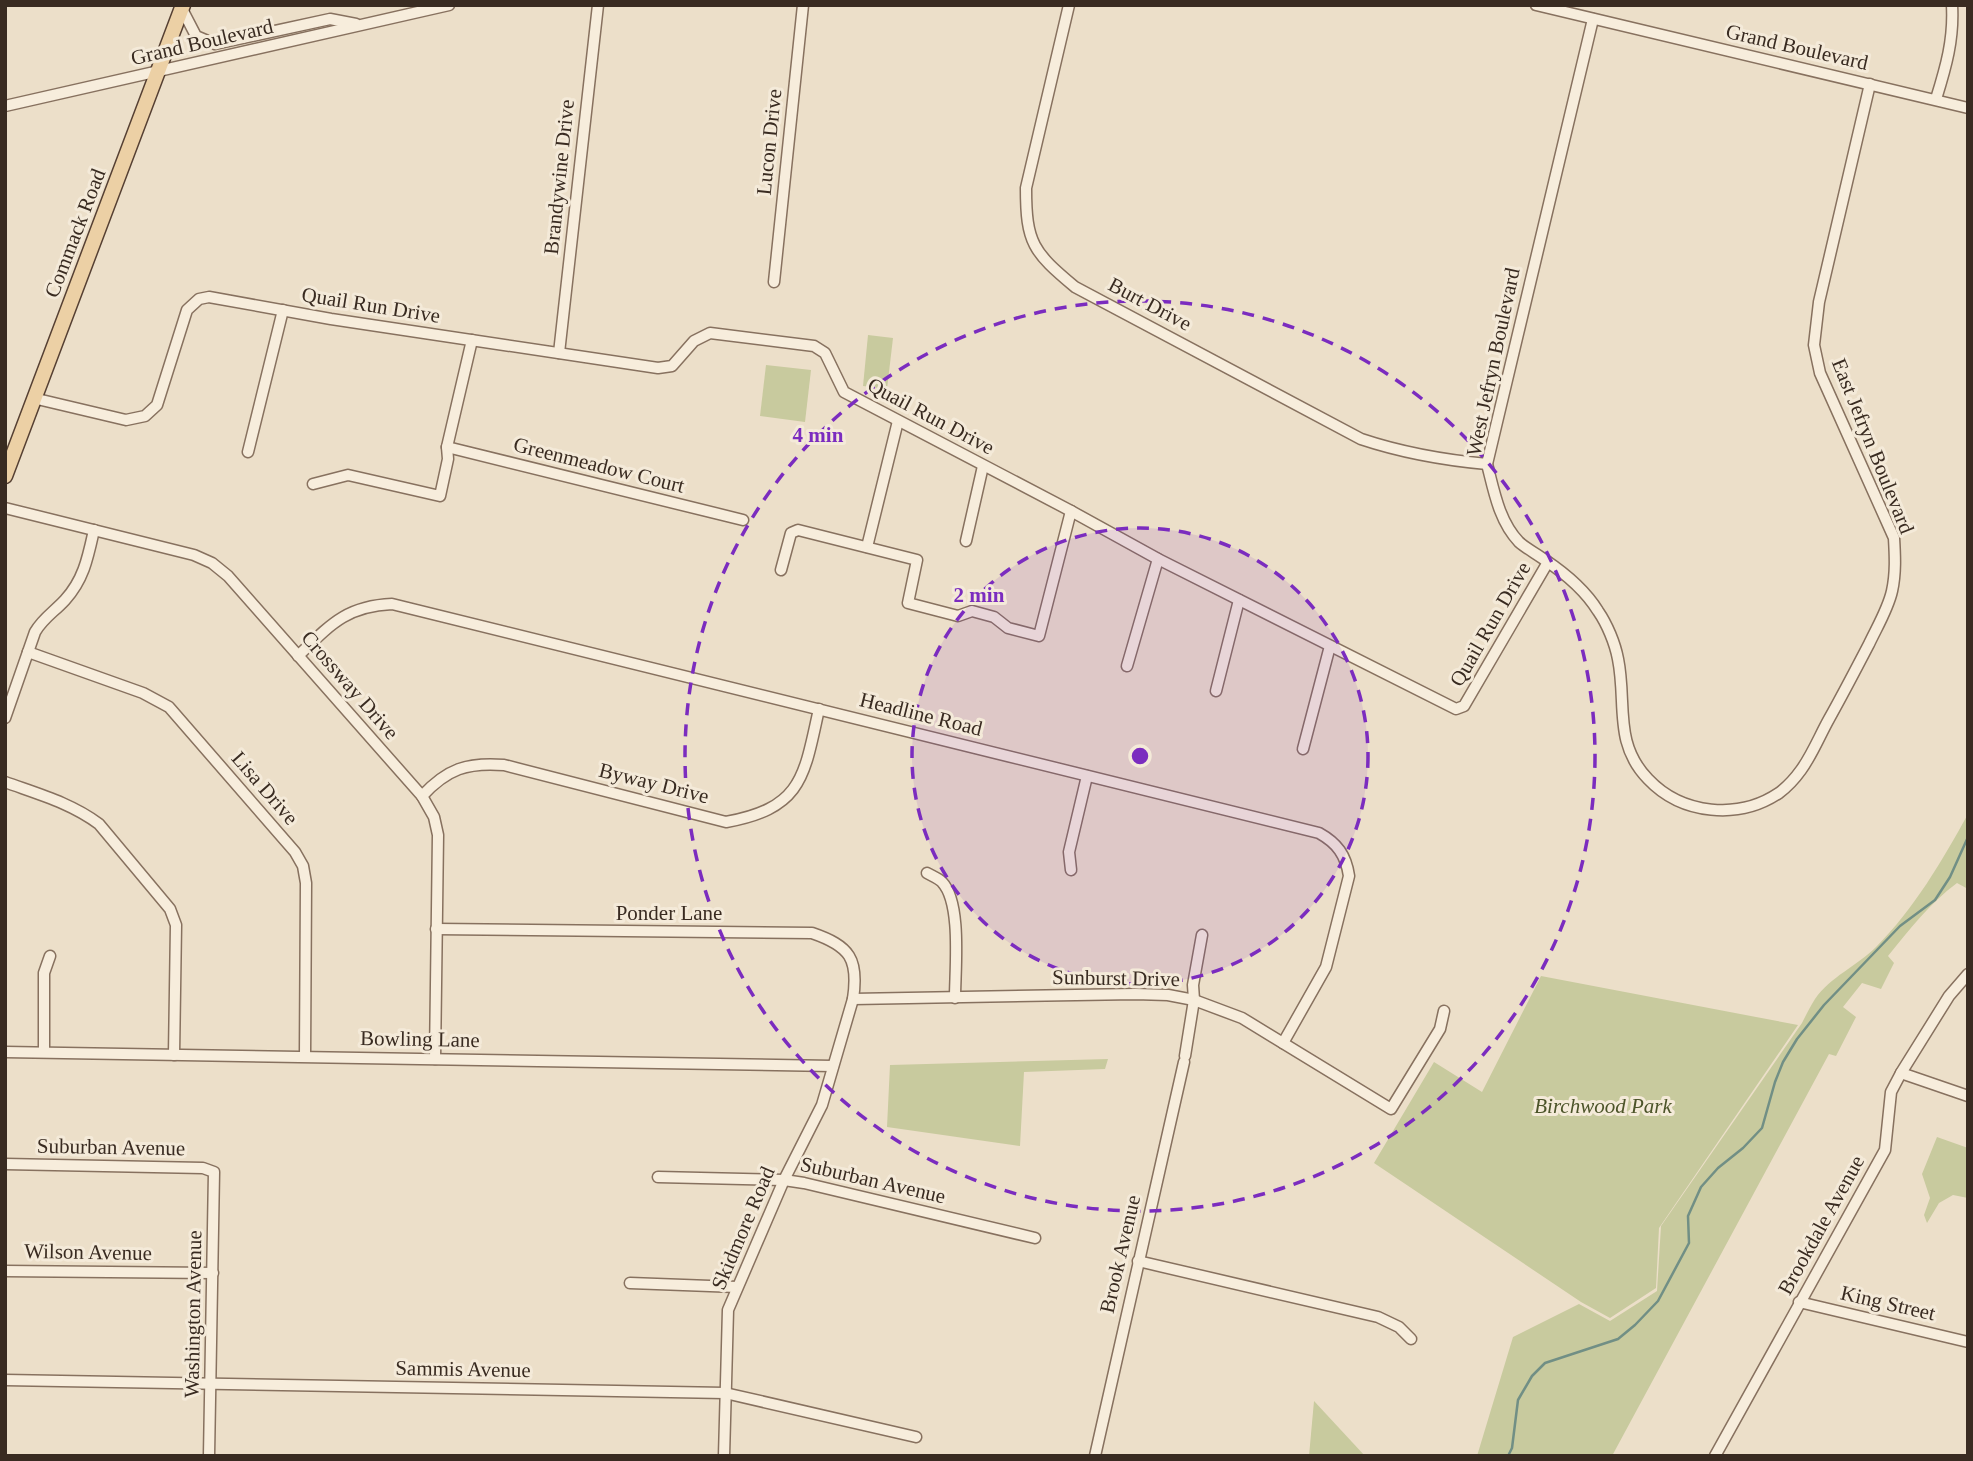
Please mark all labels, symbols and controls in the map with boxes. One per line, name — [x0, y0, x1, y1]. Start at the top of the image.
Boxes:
street label: Grand Boulevard — [129, 14, 276, 70]
street label: Grand Boulevard — [1724, 19, 1871, 75]
street label: Lucon Drive — [751, 88, 787, 196]
street label: Brandywine Drive — [539, 98, 579, 256]
street label: Commack Road — [39, 165, 111, 301]
street label: West Jefryn Boulevard — [1461, 265, 1525, 458]
street label: Burt Drive — [1104, 272, 1196, 336]
street label: Quail Run Drive — [300, 282, 442, 328]
street label: East Jefryn Boulevard — [1827, 355, 1919, 537]
street label: Quail Run Drive — [864, 373, 998, 459]
text: 4 min — [793, 423, 844, 447]
street label: Greenmeadow Court — [511, 432, 687, 498]
street label: Quail Run Drive — [1445, 557, 1535, 691]
text: 2 min — [954, 583, 1005, 607]
street label: Crossway Drive — [296, 626, 404, 744]
street label: Headline Road — [857, 687, 985, 741]
centre of rings — [1128, 744, 1152, 768]
street label: Lisa Drive — [227, 746, 303, 830]
street label: Byway Drive — [596, 758, 712, 808]
street label: Ponder Lane — [616, 901, 722, 925]
street label: Sunburst Drive — [1052, 965, 1180, 991]
street label: Bowling Lane — [360, 1026, 480, 1052]
park label: Birchwood Park — [1534, 1094, 1672, 1118]
street label: Suburban Avenue — [37, 1134, 185, 1160]
street label: Brookdale Avenue — [1773, 1151, 1869, 1299]
street label: Suburban Avenue — [798, 1152, 948, 1208]
street label: Skidmore Road — [706, 1162, 780, 1293]
street label: Brook Avenue — [1095, 1193, 1145, 1315]
street label: Washington Avenue — [180, 1230, 206, 1398]
street label: Wilson Avenue — [24, 1239, 152, 1265]
street label: King Street — [1838, 1280, 1938, 1326]
street label: Sammis Avenue — [395, 1356, 531, 1382]

